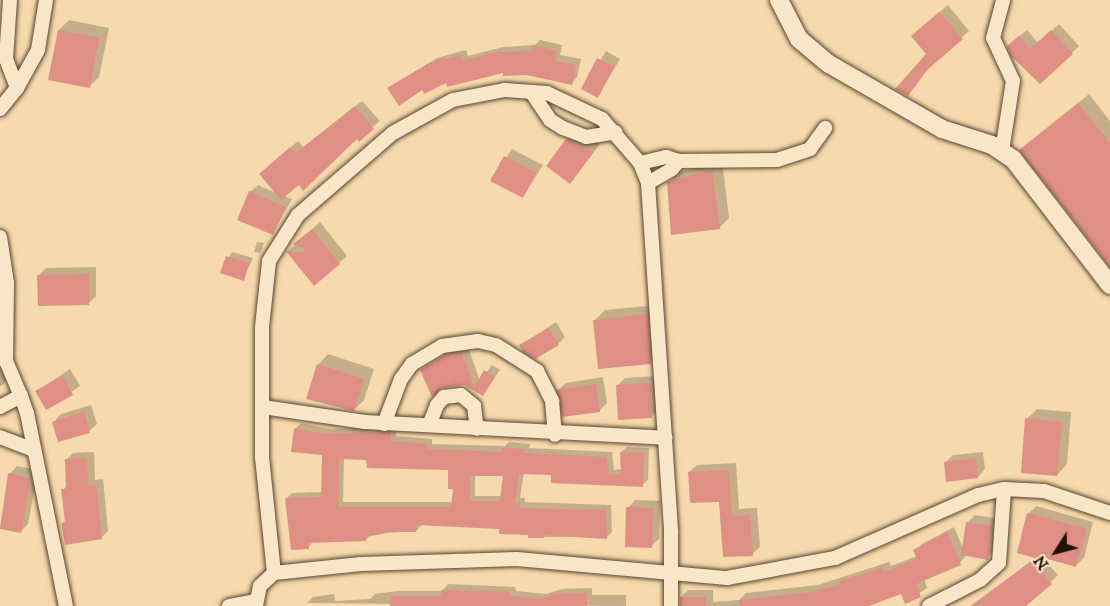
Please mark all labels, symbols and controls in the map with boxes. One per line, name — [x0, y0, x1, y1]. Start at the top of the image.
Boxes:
north arrow — [1026, 522, 1086, 582]
text: N — [1029, 551, 1053, 574]

